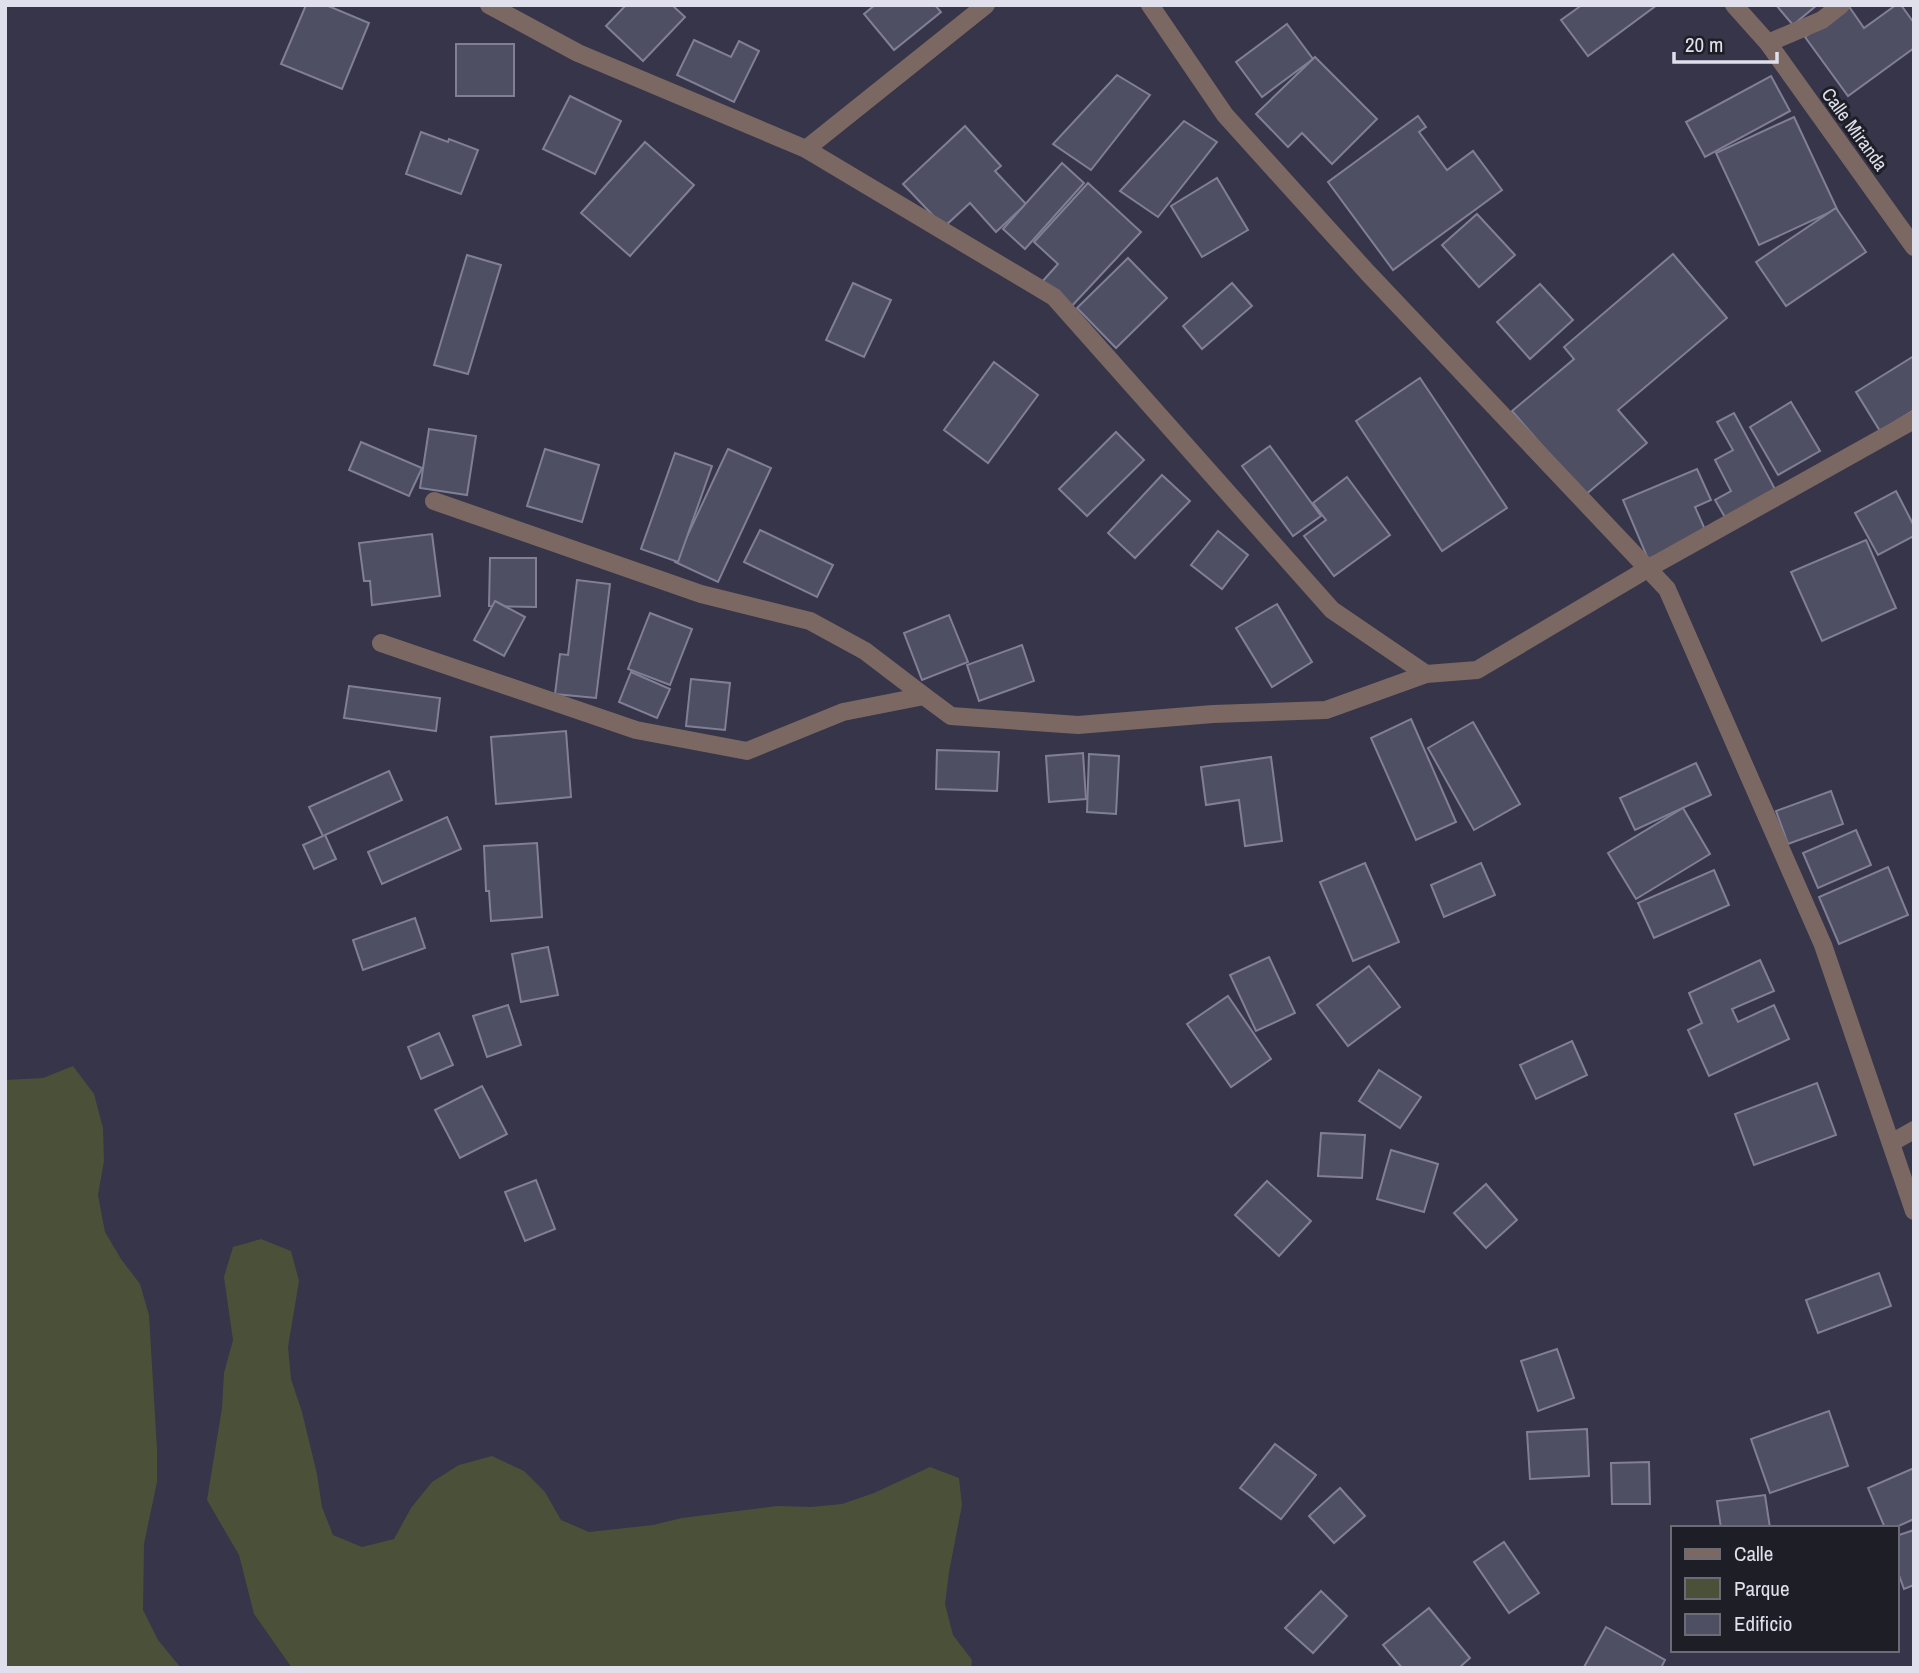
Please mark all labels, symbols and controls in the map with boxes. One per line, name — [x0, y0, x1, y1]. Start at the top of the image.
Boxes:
scale bar — [1674, 21, 1777, 65]
text: 20 m — [1685, 30, 1723, 59]
street label: Calle Miranda — [1816, 82, 1894, 176]
legend — [1671, 1526, 1898, 1652]
text: Calle — [1734, 1539, 1773, 1568]
text: Parque — [1734, 1574, 1790, 1603]
text: Edificio — [1734, 1609, 1792, 1638]

